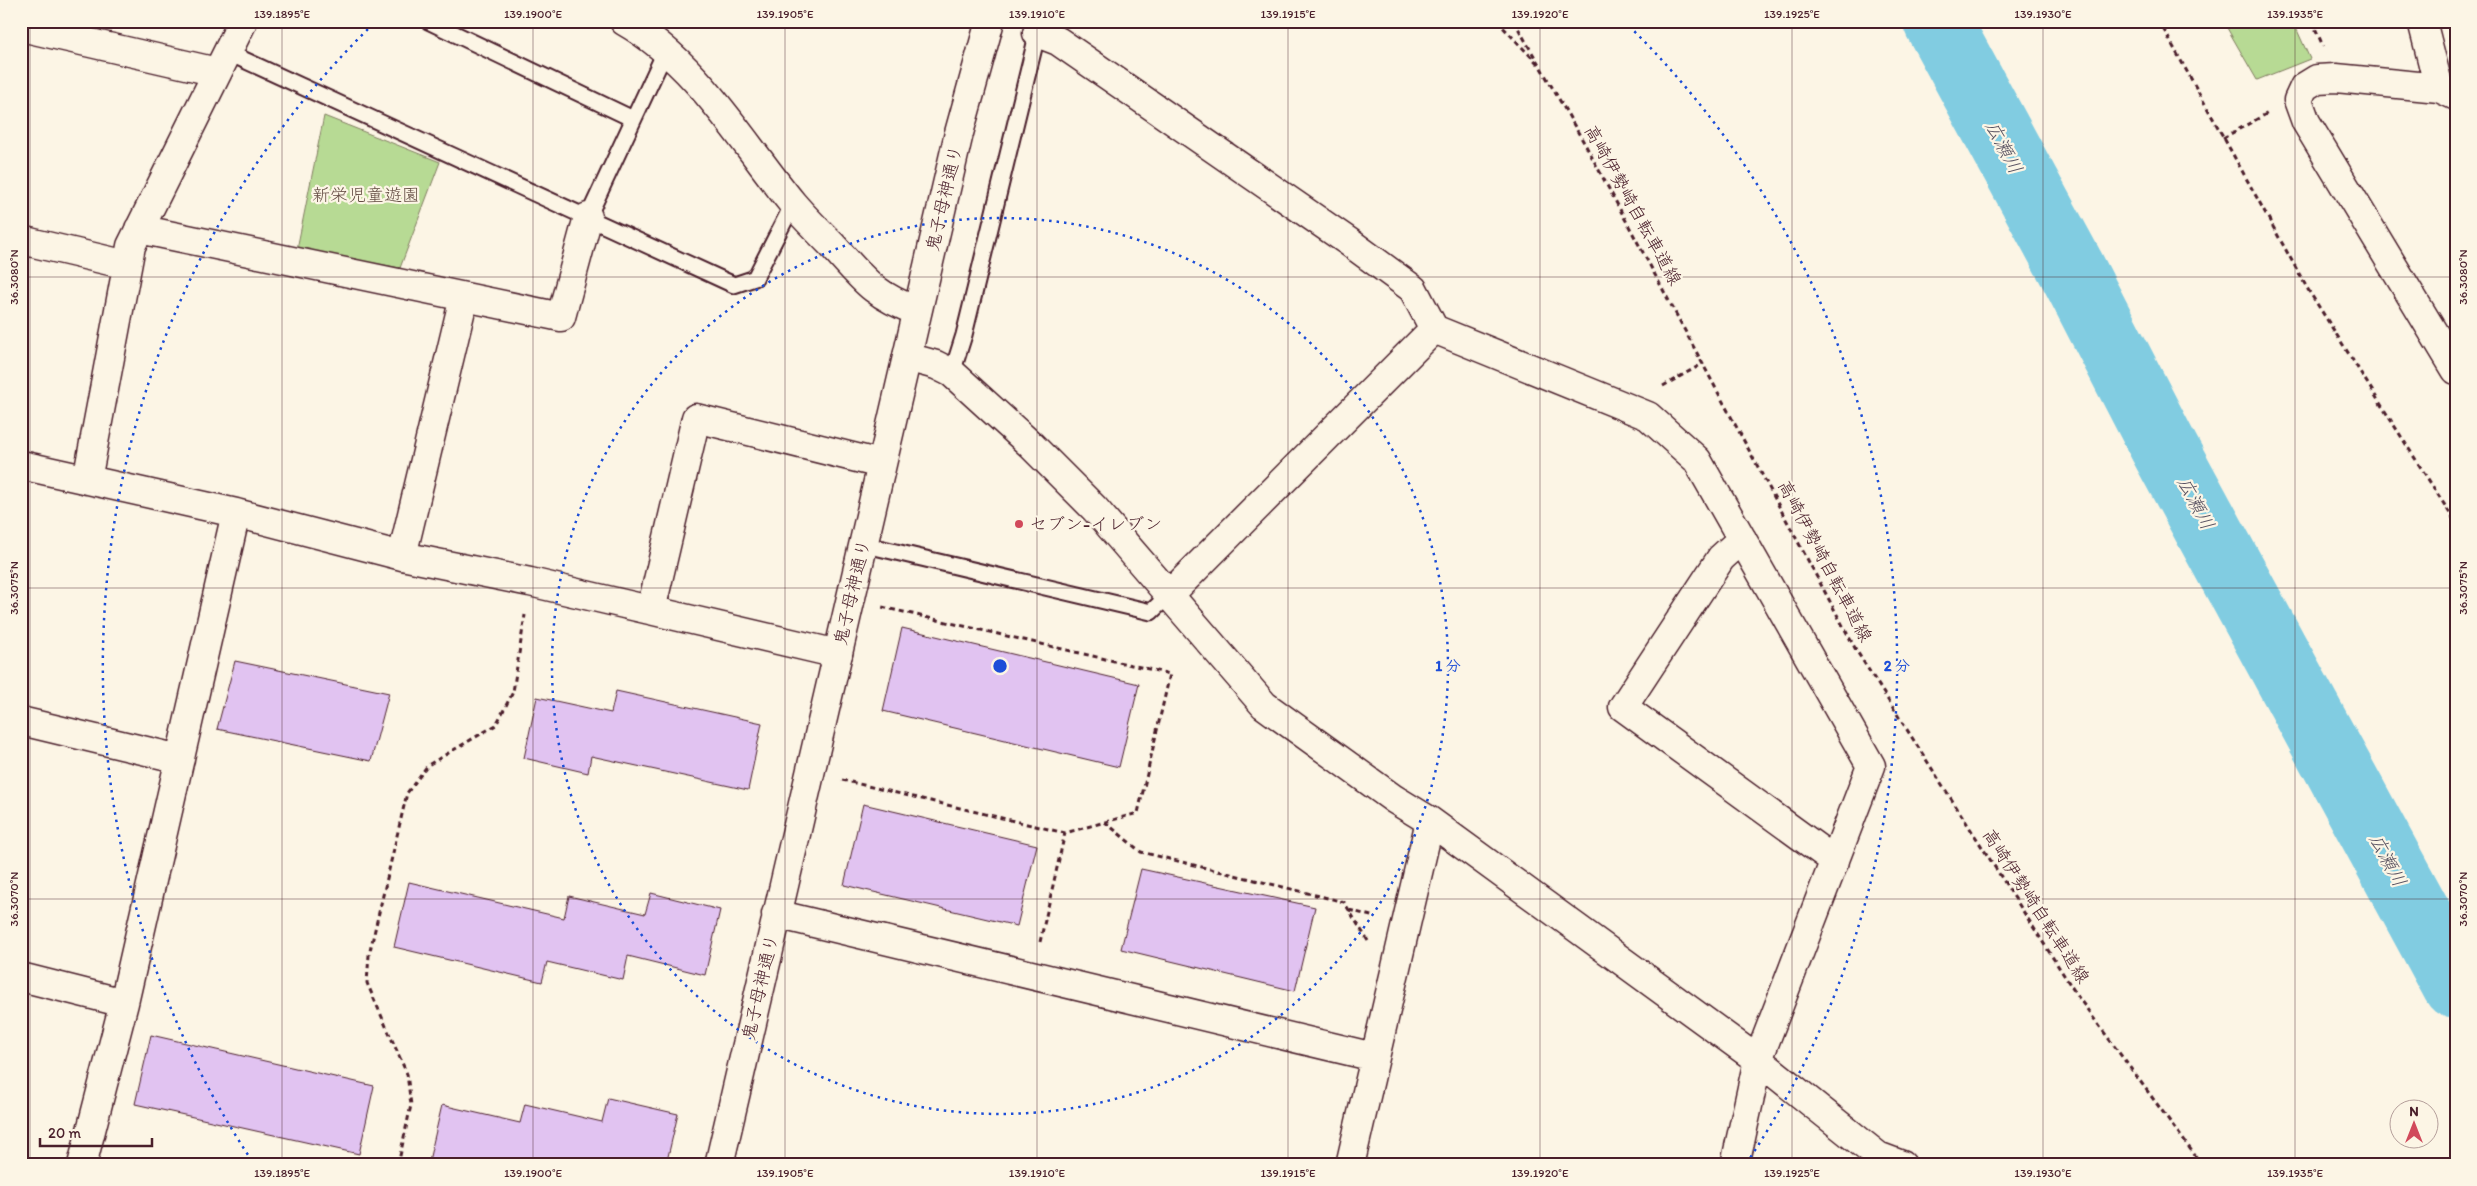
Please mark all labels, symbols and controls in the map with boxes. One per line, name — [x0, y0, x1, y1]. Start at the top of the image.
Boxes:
text: 139.1895°E — [254, 7, 310, 21]
text: 139.1900°E — [504, 7, 562, 21]
text: 139.1905°E — [756, 7, 814, 21]
text: 139.1910°E — [1009, 7, 1066, 21]
text: 139.1915°E — [1260, 7, 1316, 21]
text: 139.1920°E — [1511, 7, 1569, 21]
text: 139.1925°E — [1764, 7, 1820, 21]
text: 139.1930°E — [2014, 7, 2072, 21]
text: 139.1935°E — [2267, 7, 2323, 21]
water label: 広瀬川 — [1980, 116, 2028, 178]
street label: 高崎伊勢崎自転車道線 — [1580, 121, 1686, 289]
street label: 鬼子母神通り — [921, 143, 967, 253]
park label: 新栄児童遊園 — [312, 184, 420, 206]
text: 36.3080°N — [7, 249, 21, 305]
text: 36.3080°N — [2456, 249, 2470, 305]
water label: 広瀬川 — [2172, 472, 2220, 534]
street label: 高崎伊勢崎自転車道線 — [1773, 476, 1877, 646]
place label: セブン-イレブン — [1029, 513, 1162, 535]
marker: セブン-イレブン — [1013, 518, 1025, 530]
street label: 鬼子母神通り — [829, 537, 875, 647]
text: 36.3075°N — [7, 561, 21, 615]
text: 36.3075°N — [2456, 561, 2470, 615]
centre of rings — [991, 657, 1009, 675]
text: 1 分 — [1435, 657, 1461, 675]
text: 2 分 — [1884, 657, 1910, 675]
street label: 高崎伊勢崎自転車道線 — [1978, 825, 2094, 987]
water label: 広瀬川 — [2364, 829, 2412, 891]
text: 36.3070°N — [7, 872, 21, 926]
text: 36.3070°N — [2456, 872, 2470, 926]
street label: 鬼子母神通り — [737, 932, 783, 1042]
north arrow — [2390, 1098, 2440, 1148]
text: N — [2409, 1103, 2419, 1120]
scale bar — [40, 1116, 152, 1148]
text: 20 m — [48, 1124, 82, 1142]
text: 139.1895°E — [254, 1166, 310, 1180]
text: 139.1900°E — [504, 1166, 562, 1180]
text: 139.1905°E — [756, 1166, 814, 1180]
text: 139.1910°E — [1009, 1166, 1066, 1180]
text: 139.1915°E — [1260, 1166, 1316, 1180]
text: 139.1920°E — [1511, 1166, 1569, 1180]
text: 139.1925°E — [1764, 1166, 1820, 1180]
text: 139.1930°E — [2014, 1166, 2072, 1180]
text: 139.1935°E — [2267, 1166, 2323, 1180]

